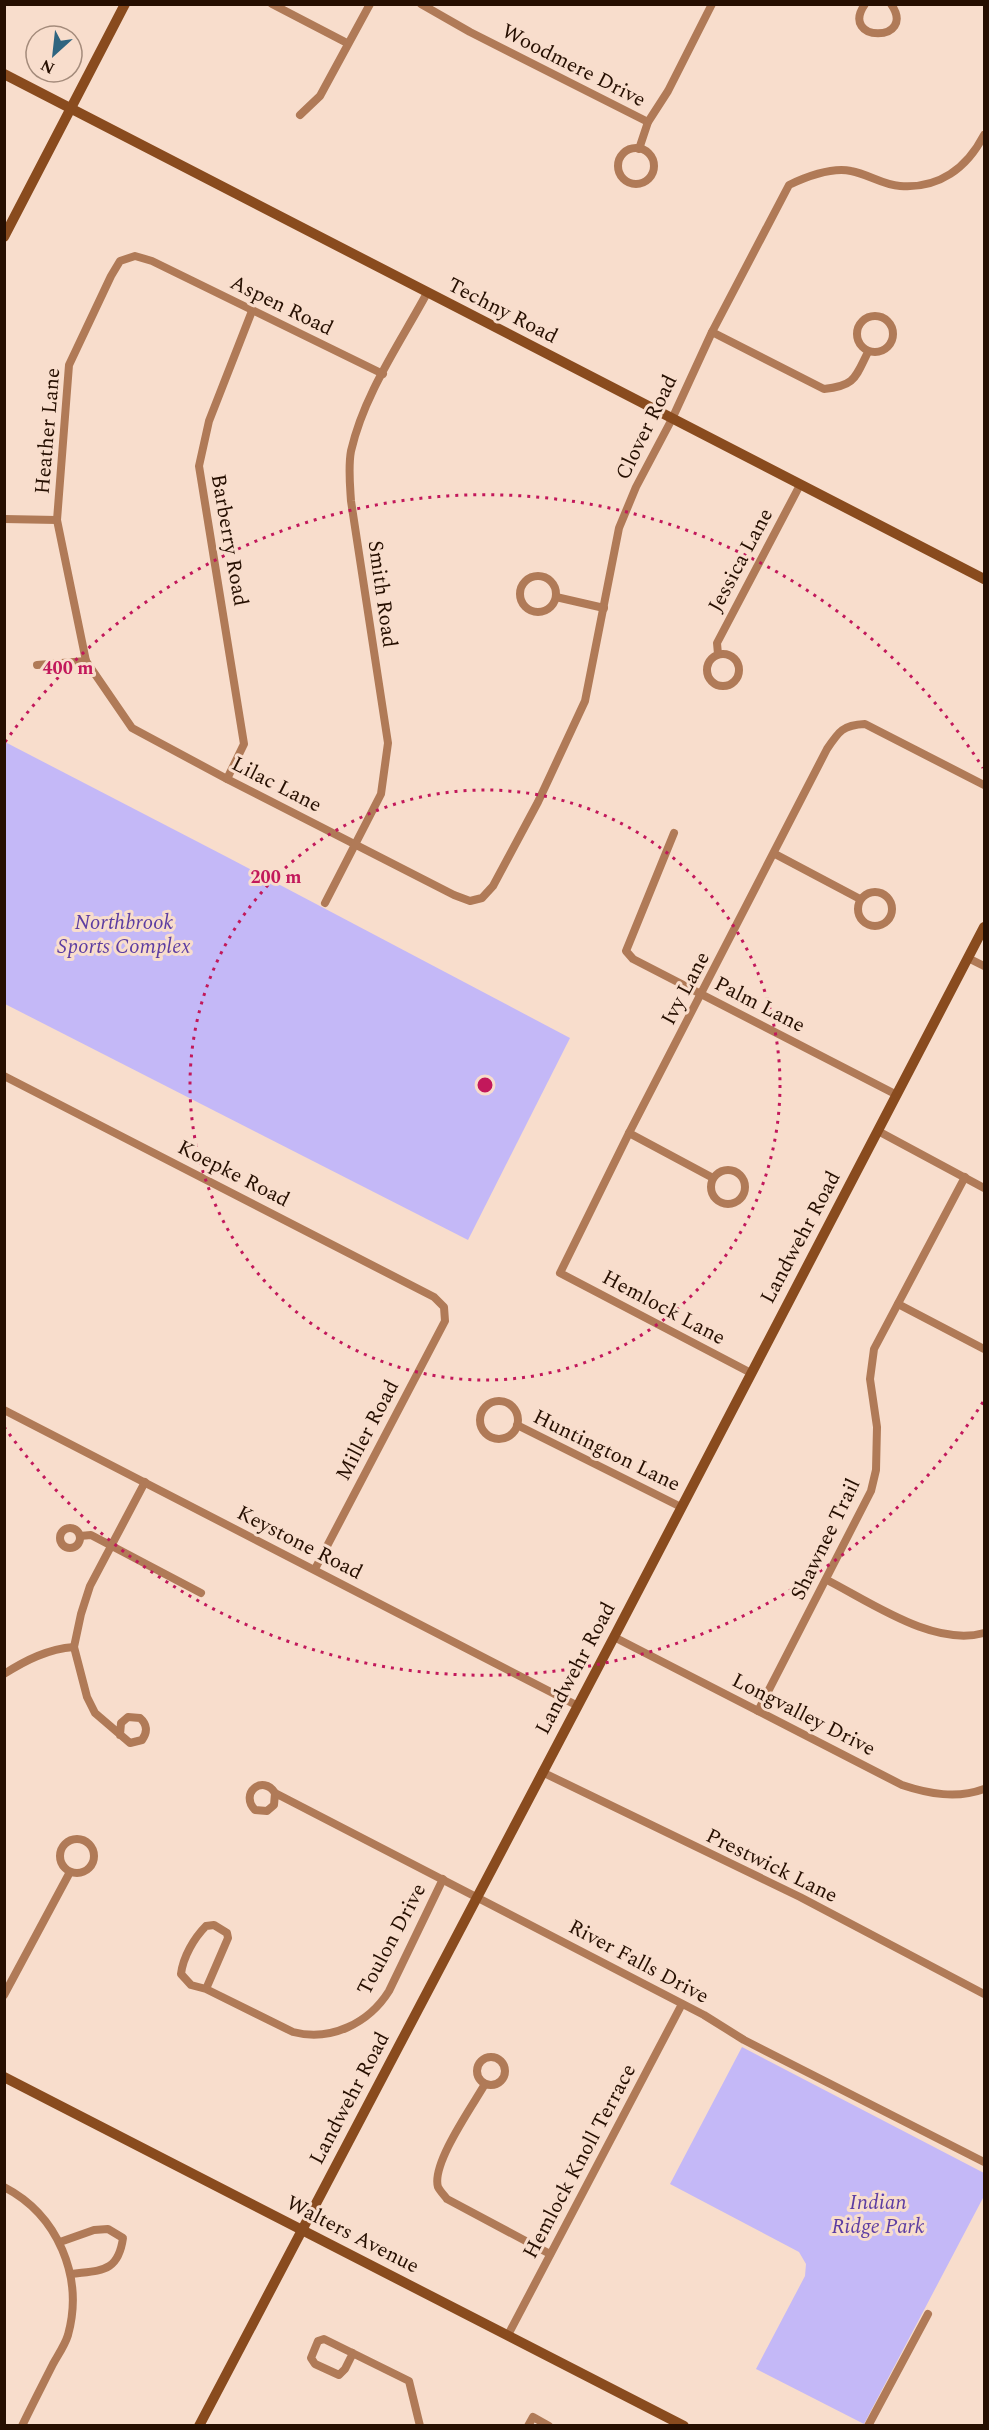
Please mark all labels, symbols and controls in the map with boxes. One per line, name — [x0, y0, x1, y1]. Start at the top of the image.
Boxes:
street label: Woodmere Drive — [496, 16, 651, 116]
north arrow — [24, 24, 84, 84]
text: N — [36, 53, 59, 80]
street label: Aspen Road — [224, 267, 339, 345]
street label: Techny Road — [442, 269, 563, 352]
street label: Heather Lane — [27, 366, 69, 496]
street label: Clover Road — [608, 369, 686, 486]
street label: Barberry Road — [202, 472, 256, 609]
street label: Jessica Lane — [700, 503, 782, 618]
street label: Smith Road — [359, 538, 405, 650]
text: 400 m — [42, 655, 94, 682]
street label: Lilac Lane — [226, 748, 327, 821]
text: 200 m — [250, 864, 302, 891]
park label: Northbrook Sports Complex — [57, 907, 191, 963]
street label: Ivy Lane — [653, 946, 719, 1031]
street label: Palm Lane — [708, 968, 811, 1042]
centre of rings — [475, 1075, 495, 1095]
street label: Koepke Road — [172, 1132, 295, 1216]
street label: Landwehr Road — [752, 1165, 849, 1310]
street label: Hemlock Lane — [596, 1262, 731, 1354]
street label: Miller Road — [328, 1374, 408, 1487]
street label: Huntington Lane — [527, 1401, 686, 1501]
street label: Shawnee Trail — [783, 1473, 869, 1606]
street label: Keystone Road — [231, 1497, 368, 1588]
street label: Landwehr Road — [527, 1596, 624, 1741]
street label: Longvalley Drive — [726, 1665, 881, 1765]
street label: Prestwick Lane — [700, 1820, 843, 1912]
street label: Toulon Drive — [349, 1878, 435, 2001]
street label: River Falls Drive — [563, 1911, 714, 2012]
street label: Landwehr Road — [301, 2026, 398, 2171]
street label: Hemlock Knoll Terrace — [515, 2058, 645, 2265]
street label: Walters Avenue — [280, 2187, 425, 2282]
park label: Indian Ridge Park — [831, 2187, 925, 2243]

